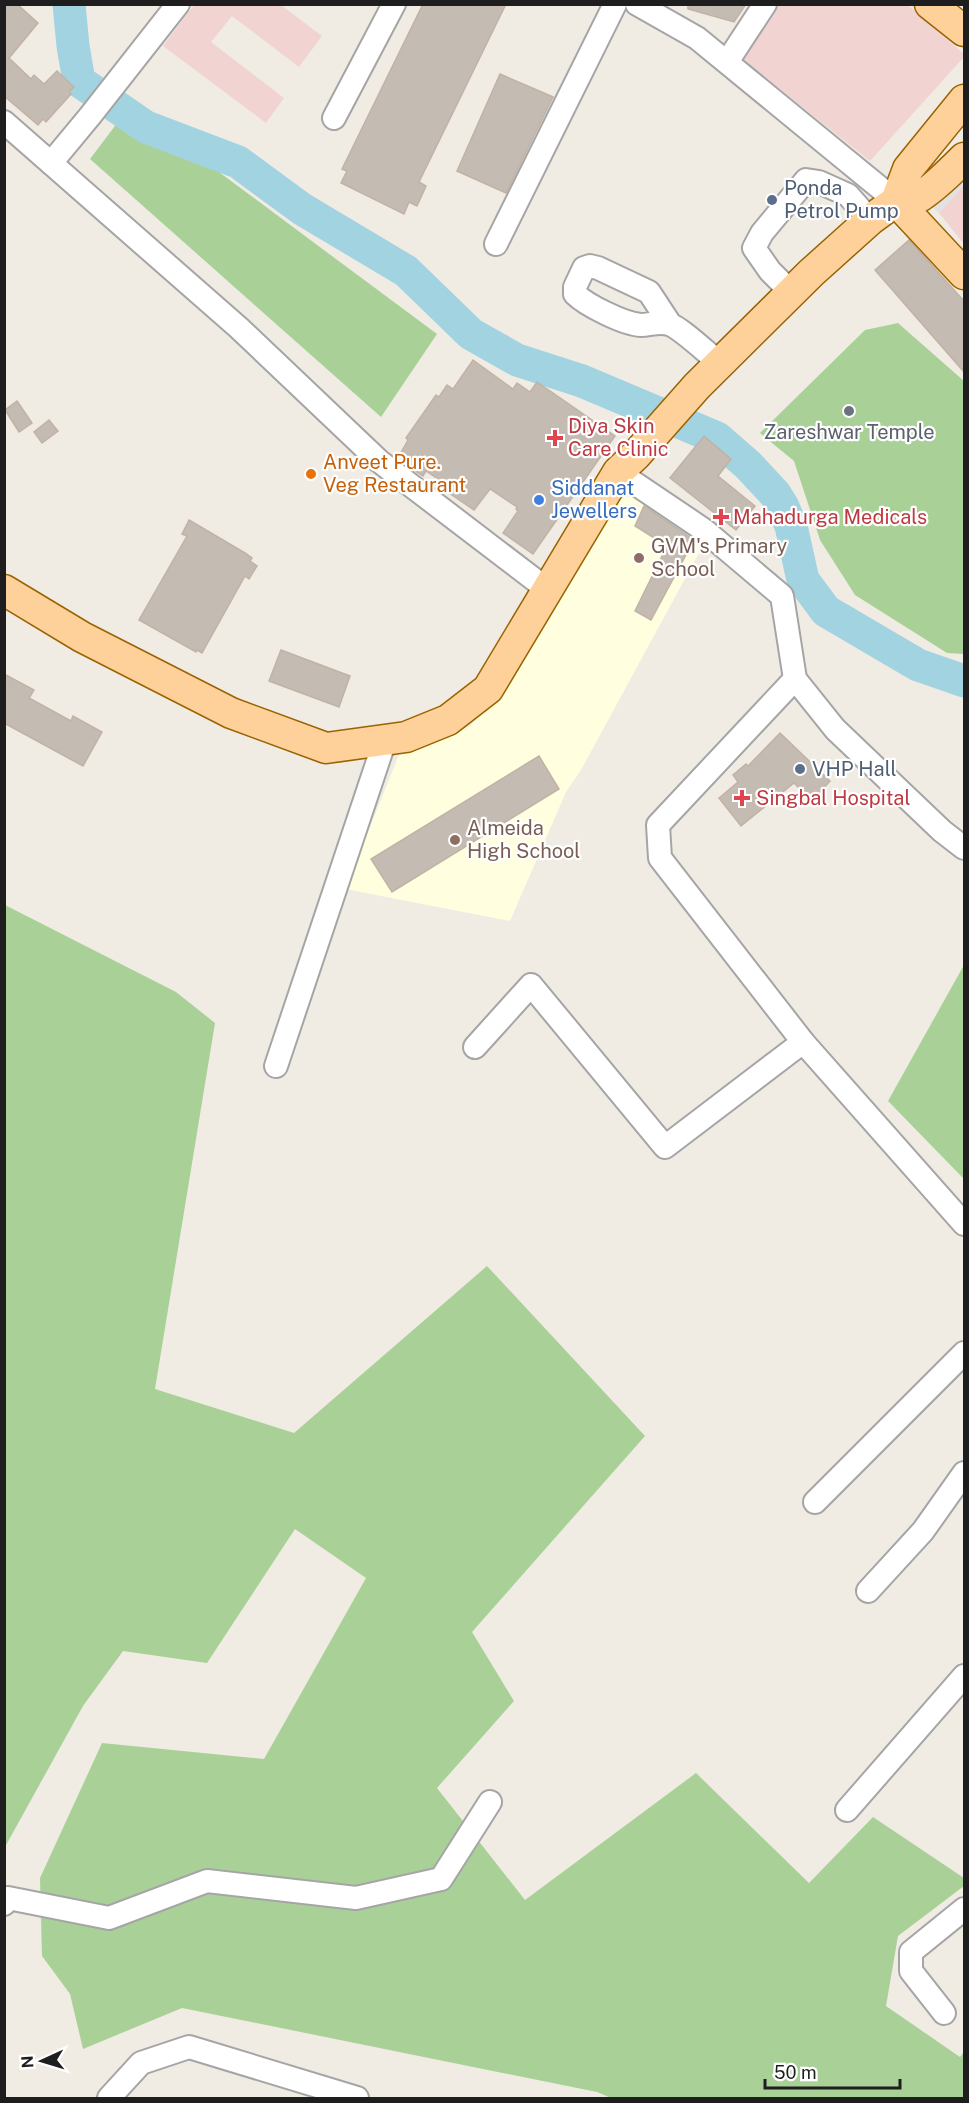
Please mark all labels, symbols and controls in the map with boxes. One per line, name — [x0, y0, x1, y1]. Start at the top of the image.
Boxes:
place label: Ponda Petrol Pump — [784, 176, 899, 223]
marker: Ponda Petrol Pump — [765, 193, 779, 207]
marker: Zareshwar Temple — [842, 404, 856, 418]
place label: Diya Skin Care Clinic — [568, 414, 669, 461]
place label: Zareshwar Temple — [763, 420, 935, 444]
marker: Diya Skin Care Clinic — [546, 429, 564, 447]
place label: Anveet Pure. Veg Restaurant — [323, 450, 466, 497]
marker: Anveet Pure. Veg Restaurant — [304, 467, 318, 481]
place label: Siddanat Jewellers — [551, 476, 637, 523]
marker: Siddanat Jewellers — [532, 493, 546, 507]
place label: Mahadurga Medicals — [733, 505, 927, 529]
marker: Mahadurga Medicals — [714, 510, 728, 524]
place label: GVM's Primary School — [651, 534, 788, 581]
marker: GVM's Primary School — [632, 551, 646, 565]
place label: VHP Hall — [812, 757, 897, 781]
marker: VHP Hall — [793, 762, 807, 776]
place label: Singbal Hospital — [756, 786, 911, 810]
marker: Singbal Hospital — [733, 789, 751, 807]
place label: Almeida High School — [467, 816, 580, 863]
marker: Almeida High School — [448, 833, 462, 847]
north arrow — [12, 2031, 72, 2091]
scale bar — [765, 2052, 900, 2090]
text: N — [18, 2055, 37, 2069]
text: 50 m — [774, 2062, 817, 2083]

